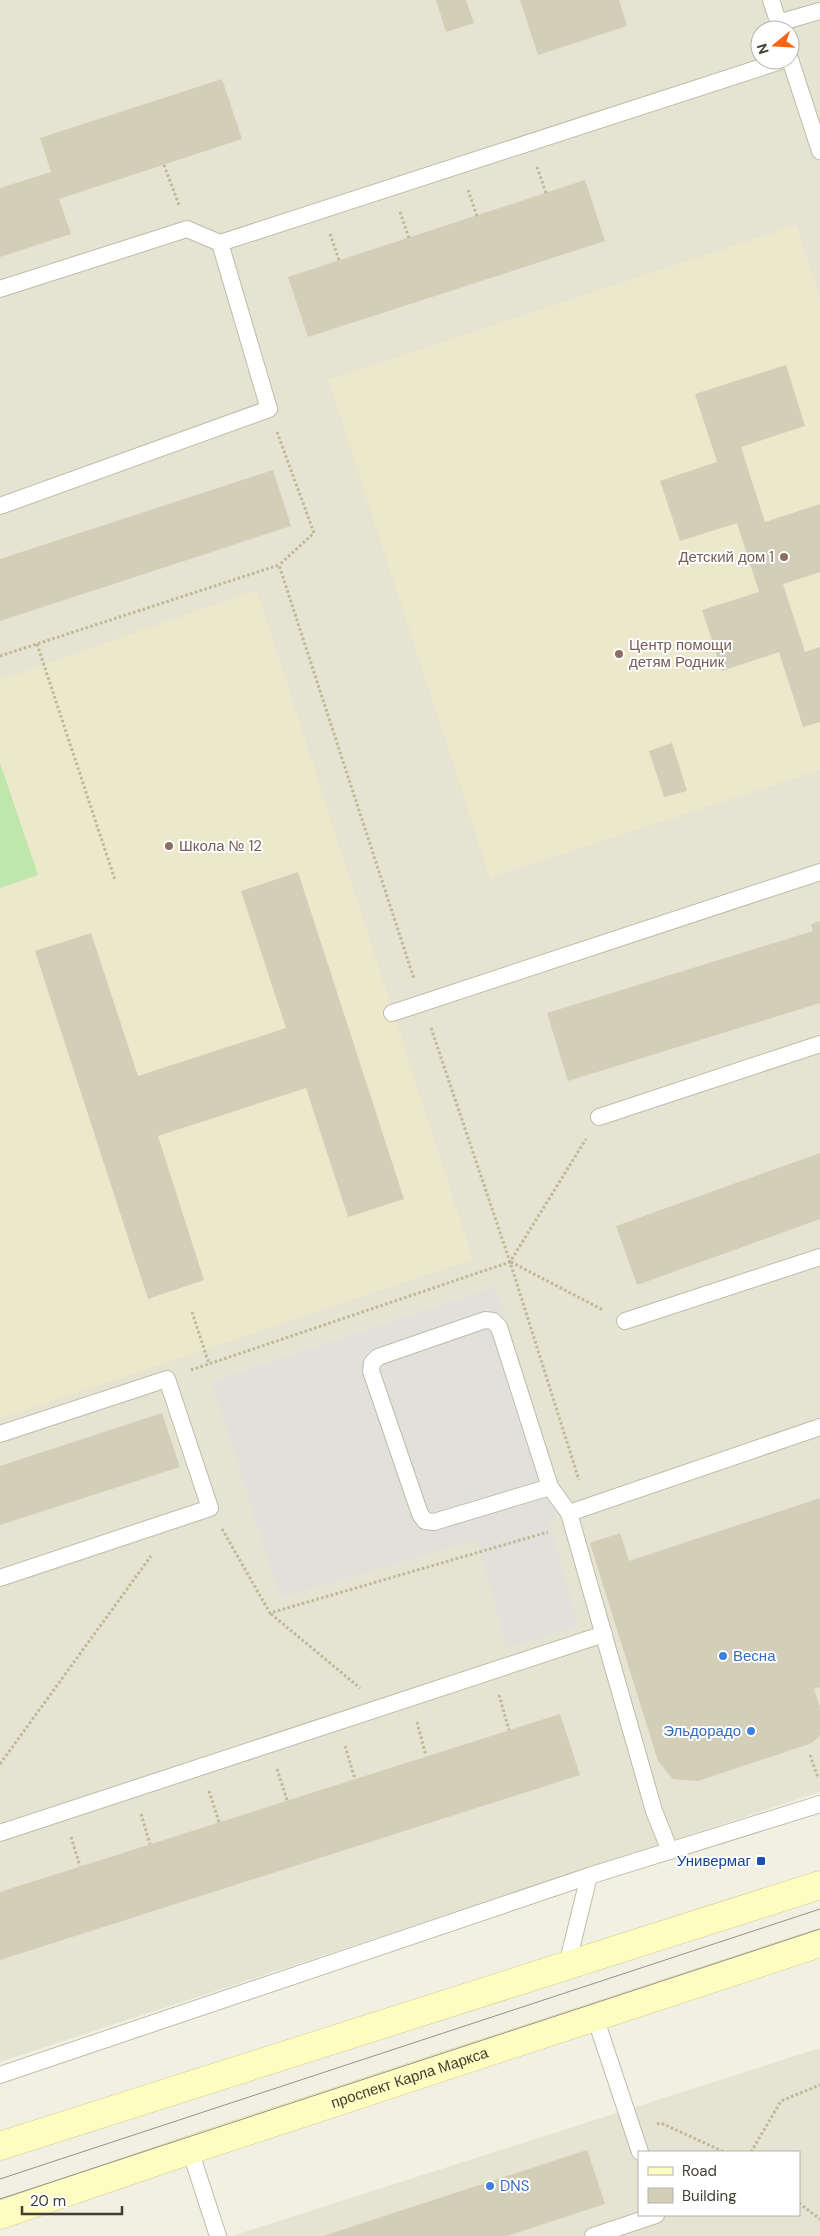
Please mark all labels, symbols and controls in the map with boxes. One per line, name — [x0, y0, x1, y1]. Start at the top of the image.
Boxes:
north arrow — [750, 20, 800, 70]
text: N — [752, 41, 773, 57]
place label: Детский дом 1 — [678, 547, 774, 567]
marker: Детский дом 1 — [778, 551, 790, 563]
place label: Центр помощи детям Родник — [629, 635, 732, 672]
marker: Центр помощи детям Родник — [613, 648, 625, 660]
place label: Школа № 12 — [179, 836, 262, 856]
marker: Школа № 12 — [163, 840, 175, 852]
place label: Весна — [733, 1646, 776, 1666]
marker: Весна — [717, 1650, 729, 1662]
place label: Эльдорадо — [663, 1721, 741, 1741]
marker: Эльдорадо — [745, 1725, 757, 1737]
place label: Универмаг — [677, 1851, 752, 1871]
marker: Универмаг — [755, 1855, 767, 1867]
street label: проспект Карла Маркса — [328, 2042, 491, 2113]
legend — [638, 2151, 800, 2216]
text: Road — [682, 2161, 717, 2181]
place label: DNS — [500, 2176, 530, 2196]
marker: DNS — [484, 2180, 496, 2192]
scale bar — [22, 2184, 122, 2216]
text: Building — [682, 2186, 737, 2206]
text: 20 m — [30, 2191, 66, 2211]

